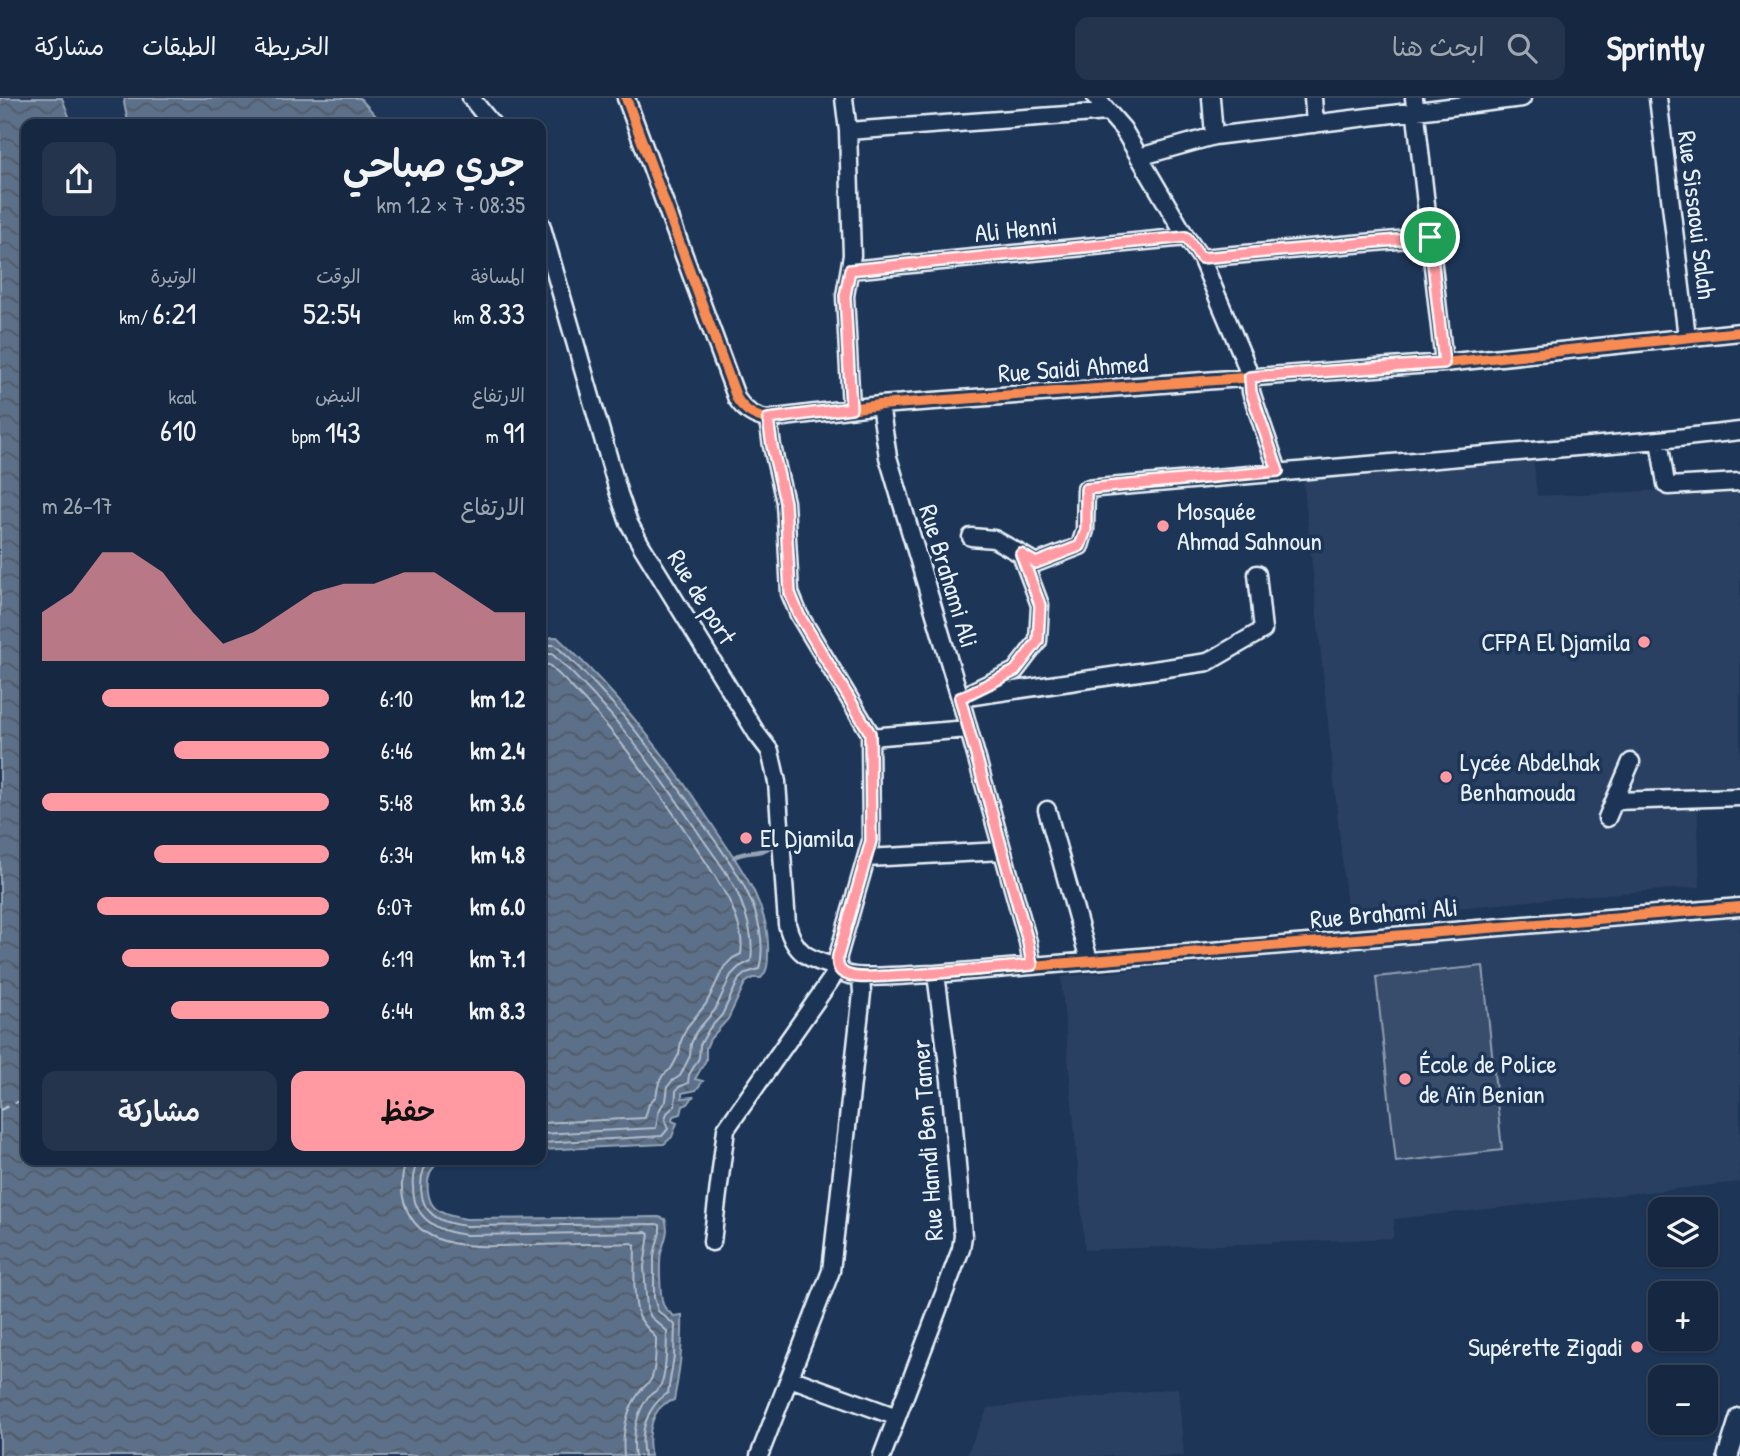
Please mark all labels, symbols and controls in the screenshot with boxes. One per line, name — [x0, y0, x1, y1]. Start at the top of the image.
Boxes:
search box — [1075, 17, 1565, 80]
text: Sprintly — [1607, 26, 1705, 70]
text: ابحث هنا — [1392, 29, 1485, 64]
icon: search — [1503, 29, 1541, 67]
text: مشاركة — [35, 30, 104, 62]
text: الطبقات — [142, 30, 217, 62]
text: الخريطة — [255, 30, 329, 62]
street label: Rue Sissaoui Salah — [1670, 129, 1725, 301]
text: جري صباحي — [343, 137, 525, 189]
button: share — [42, 142, 116, 216]
text: 08:35 · 7 × 1.2 km — [376, 189, 525, 220]
street label: Ali Henni — [973, 207, 1059, 250]
pin — [1400, 207, 1460, 267]
icon: arrive — [1411, 218, 1449, 256]
text: الوتيرة — [150, 263, 196, 289]
text: الوقت — [316, 263, 361, 289]
text: المسافة — [471, 263, 525, 289]
text: 6:21 — [152, 293, 196, 333]
text: 52:54 — [303, 293, 361, 333]
text: 8.33 — [479, 293, 525, 333]
text: /km — [119, 304, 152, 330]
text: km — [454, 304, 479, 330]
street label: Rue Saidi Ahmed — [997, 345, 1149, 390]
text: النبض — [315, 382, 361, 408]
text: الارتفاع — [472, 382, 525, 408]
text: kcal — [169, 384, 196, 410]
text: 610 — [160, 410, 196, 450]
text: 143 — [325, 412, 361, 452]
text: 91 — [503, 412, 525, 452]
text: bpm — [292, 423, 325, 449]
text: m — [486, 423, 503, 449]
text: 17–26 m — [42, 490, 112, 521]
text: الارتفاع — [461, 491, 525, 522]
place label: Mosquée Ahmad Sahnoun — [1177, 493, 1322, 558]
street label: Rue Brahami Ali — [911, 500, 988, 652]
marker: Mosquée Ahmad Sahnoun — [1155, 518, 1171, 534]
street label: Rue de port — [660, 543, 746, 652]
place label: CFPA El Djamila — [1481, 624, 1630, 659]
marker: CFPA El Djamila — [1636, 634, 1652, 650]
text: 6:10 — [380, 683, 413, 714]
text: 1.2 km — [470, 683, 525, 714]
text: 6:46 — [381, 735, 413, 766]
text: 2.4 km — [470, 735, 525, 766]
place label: Lycée Abdelhak Benhamouda — [1460, 744, 1600, 809]
marker: Lycée Abdelhak Benhamouda — [1438, 769, 1454, 785]
text: 5:48 — [379, 787, 413, 818]
text: 3.6 km — [470, 787, 525, 818]
place label: El Djamila — [760, 820, 854, 855]
marker: El Djamila — [738, 830, 754, 846]
text: 6:34 — [380, 839, 413, 870]
text: 4.8 km — [471, 839, 525, 870]
street label: Rue Brahami Ali — [1309, 889, 1459, 936]
text: 6:07 — [377, 891, 413, 922]
text: 6.0 km — [470, 891, 525, 922]
text: 6:19 — [382, 943, 413, 974]
text: 7.1 km — [470, 943, 525, 974]
text: 6:44 — [381, 995, 413, 1026]
text: 8.3 km — [469, 995, 525, 1026]
street label: Rue Hamdi Ben Tamer — [902, 1038, 951, 1242]
place label: École de Police de Aïn Benian — [1419, 1046, 1557, 1111]
button: مشاركة — [42, 1071, 277, 1151]
button: حفظ — [291, 1071, 525, 1151]
marker: École de Police de Aïn Benian — [1397, 1071, 1413, 1087]
map controls — [1648, 1197, 1718, 1435]
button: layers — [1648, 1197, 1718, 1267]
button: + — [1648, 1281, 1718, 1351]
place label: Supérette Zigadi — [1468, 1329, 1623, 1364]
marker: Supérette Zigadi — [1629, 1339, 1645, 1355]
button: − — [1648, 1365, 1718, 1435]

